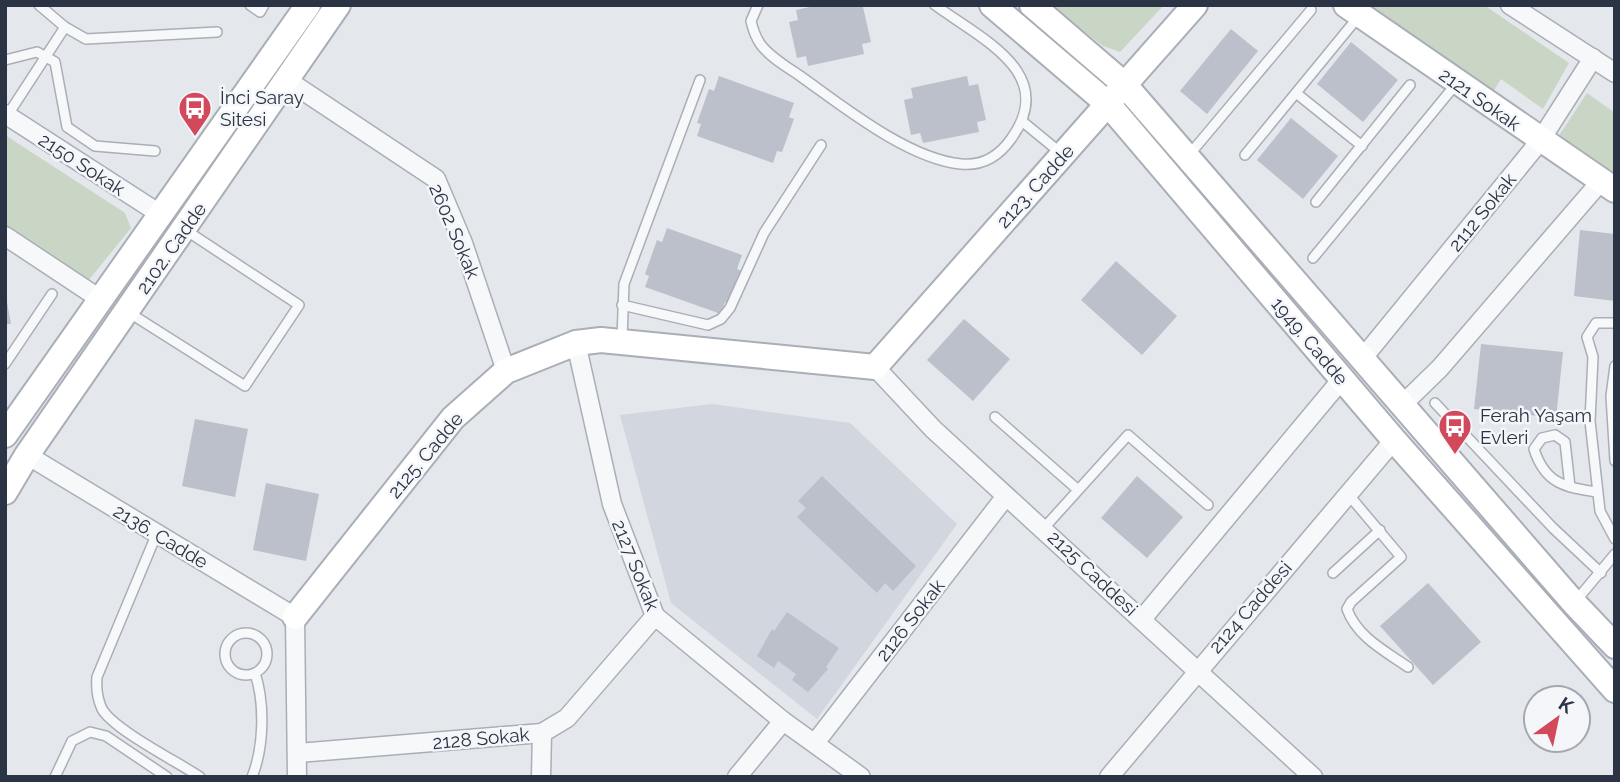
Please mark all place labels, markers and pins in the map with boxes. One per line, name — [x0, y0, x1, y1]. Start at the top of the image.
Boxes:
place label: İnci Saray Sitesi — [220, 86, 304, 130]
bus stop icon: İnci Saray Sitesi — [176, 89, 214, 138]
place label: Ferah Yaşam Evleri — [1480, 404, 1592, 448]
bus stop icon: Ferah Yaşam Evleri — [1436, 407, 1474, 456]

